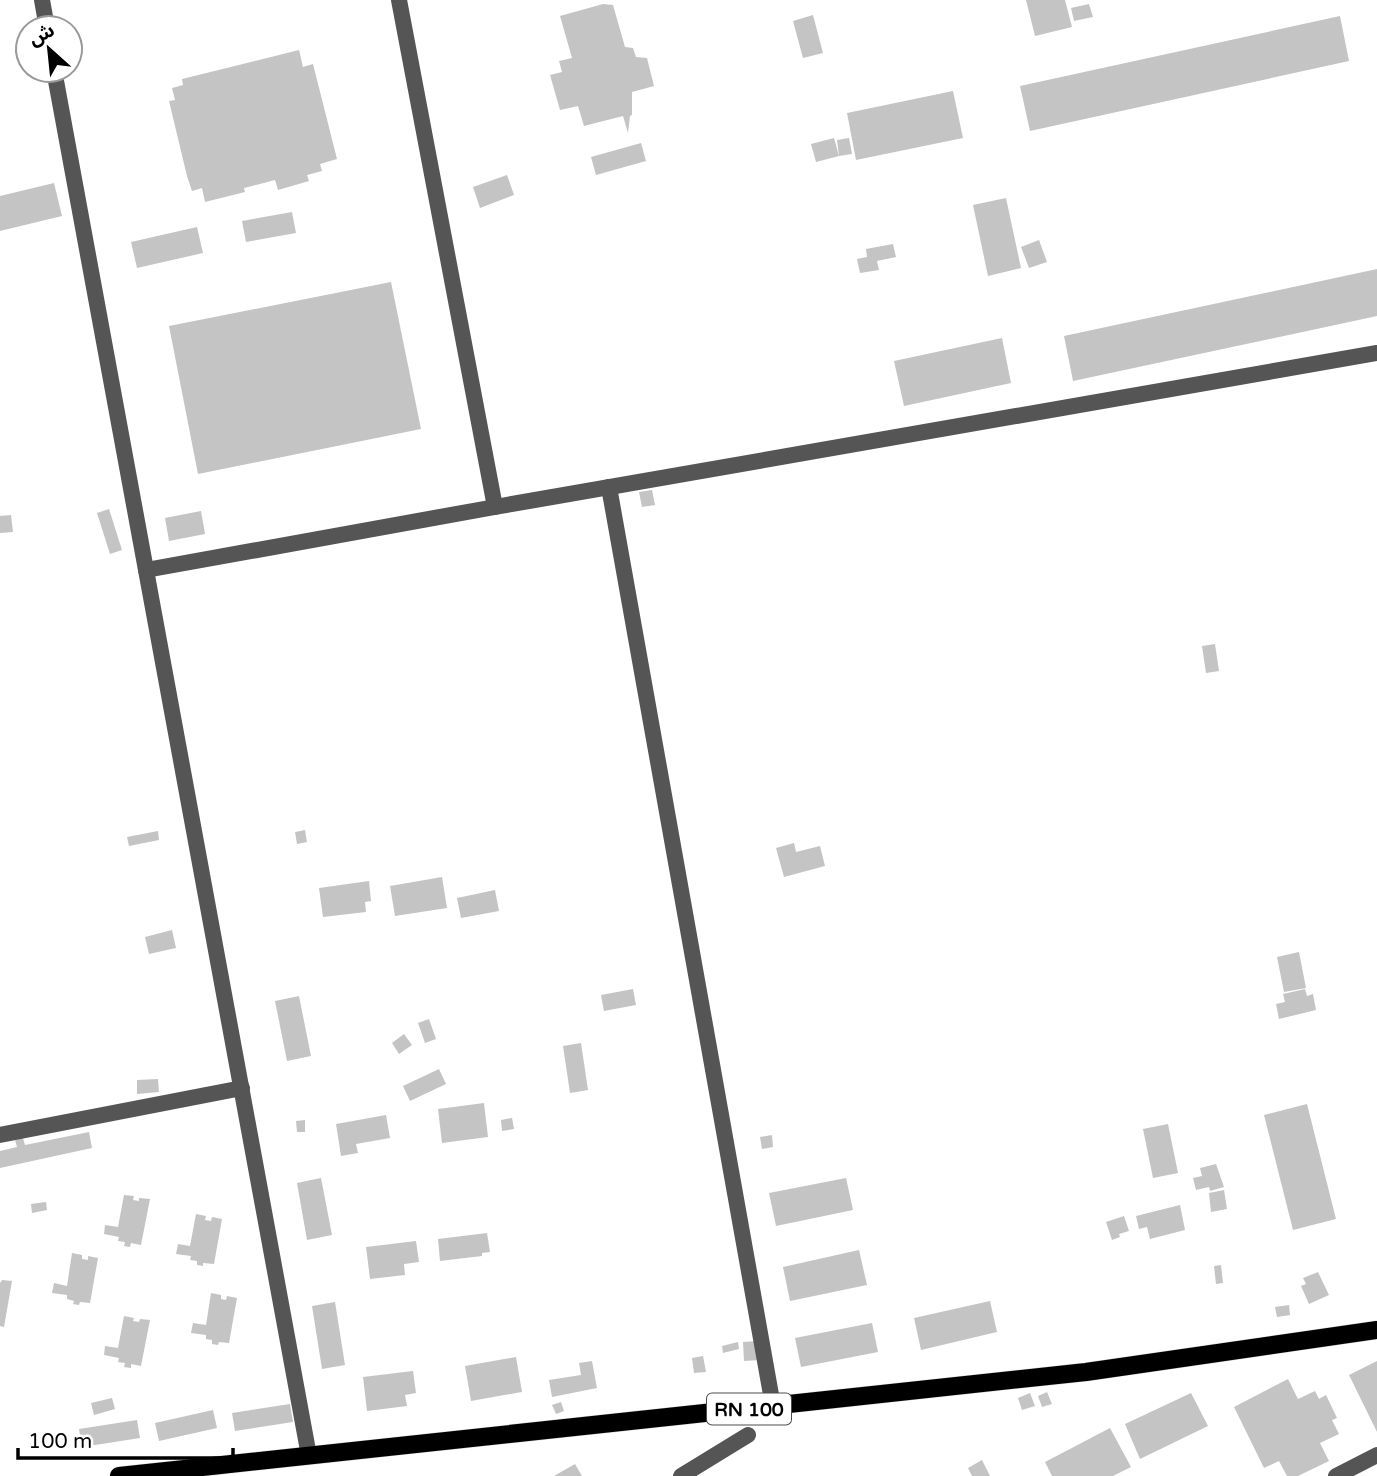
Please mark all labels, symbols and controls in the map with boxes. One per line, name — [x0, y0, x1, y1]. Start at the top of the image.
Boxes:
north arrow — [14, 14, 84, 84]
text: ش — [25, 19, 58, 50]
road number: RN 100 — [707, 1394, 791, 1424]
scale bar — [18, 1416, 233, 1460]
text: 100 m — [28, 1429, 92, 1454]

